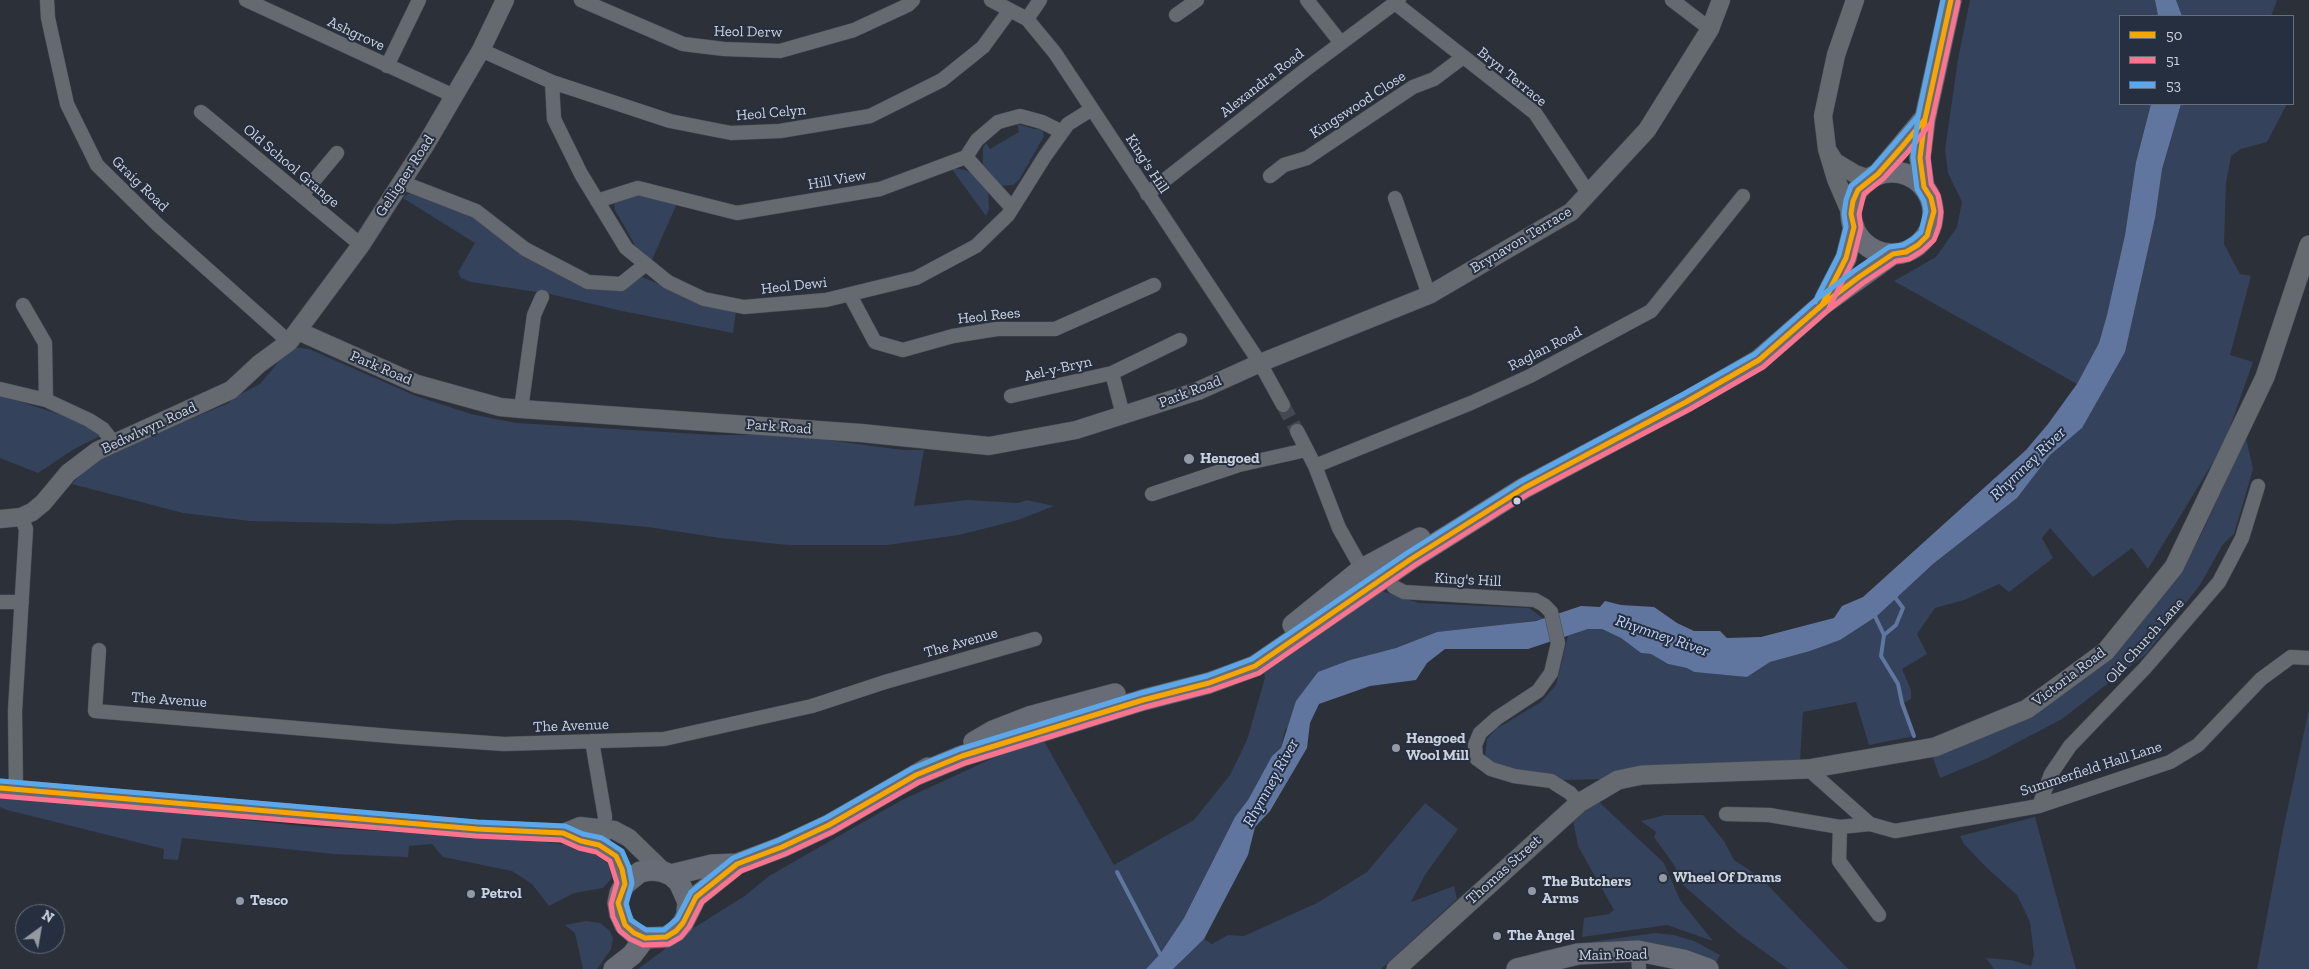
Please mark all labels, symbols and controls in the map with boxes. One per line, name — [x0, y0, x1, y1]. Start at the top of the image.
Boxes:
street label: Ashgrove — [325, 13, 387, 55]
legend — [2119, 15, 2294, 105]
street label: Heol Derw — [714, 22, 782, 42]
text: 50 — [2166, 26, 2182, 44]
street label: Bryn Terrace — [1474, 43, 1550, 111]
street label: Alexandra Road — [1216, 45, 1308, 121]
text: 51 — [2166, 51, 2179, 69]
street label: Kingswood Close — [1307, 67, 1409, 143]
text: 53 — [2166, 76, 2181, 94]
street label: Heol Celyn — [735, 101, 807, 125]
street label: Old School Grange — [239, 120, 343, 212]
street label: King's Hill — [1121, 131, 1173, 197]
street label: Gelligaer Road — [372, 132, 438, 220]
street label: Graig Road — [108, 153, 172, 215]
street label: Hill View — [806, 166, 868, 194]
street label: Brynavon Terrace — [1467, 203, 1575, 277]
street label: Heol Dewi — [760, 274, 828, 298]
street label: Heol Rees — [957, 304, 1021, 328]
street label: Raglan Road — [1505, 323, 1585, 375]
street label: Park Road — [347, 347, 415, 389]
street label: Ael-y-Bryn — [1022, 352, 1094, 386]
street label: Park Road — [1156, 372, 1224, 412]
street label: Bedwlwyn Road — [99, 398, 199, 458]
street label: Park Road — [746, 416, 812, 438]
water label: Rhymney River — [1986, 423, 2070, 505]
place label: Hengoed — [1200, 450, 1259, 468]
marker: Hengoed — [1182, 452, 1196, 466]
unlabelled marker — [1512, 496, 1522, 506]
street label: King's Hill — [1434, 569, 1502, 591]
street label: Old Church Lane — [2102, 594, 2188, 688]
water label: Rhymney River — [1613, 611, 1711, 661]
street label: The Avenue — [922, 624, 1000, 662]
street label: Victoria Road — [2029, 644, 2109, 710]
street label: The Avenue — [131, 688, 207, 712]
street label: The Avenue — [533, 716, 609, 736]
place label: Hengoed Wool Mill — [1406, 730, 1469, 765]
water label: Rhymney River — [1239, 736, 1303, 830]
street label: Summerfield Hall Lane — [2018, 738, 2164, 800]
marker: Hengoed Wool Mill — [1390, 742, 1402, 754]
street label: Thomas Street — [1463, 831, 1545, 909]
place label: Wheel Of Drams — [1673, 869, 1781, 887]
marker: Wheel Of Drams — [1657, 872, 1669, 884]
place label: The Butchers Arms — [1542, 873, 1631, 908]
place label: Petrol — [481, 885, 522, 903]
marker: The Butchers Arms — [1526, 885, 1538, 897]
marker: Petrol — [465, 888, 477, 900]
place label: Tesco — [250, 892, 288, 910]
marker: Tesco — [234, 895, 246, 907]
north arrow — [15, 904, 65, 954]
text: N — [39, 907, 57, 927]
place label: The Angel — [1507, 927, 1575, 945]
marker: The Angel — [1491, 930, 1503, 942]
street label: Main Road — [1578, 945, 1648, 965]

